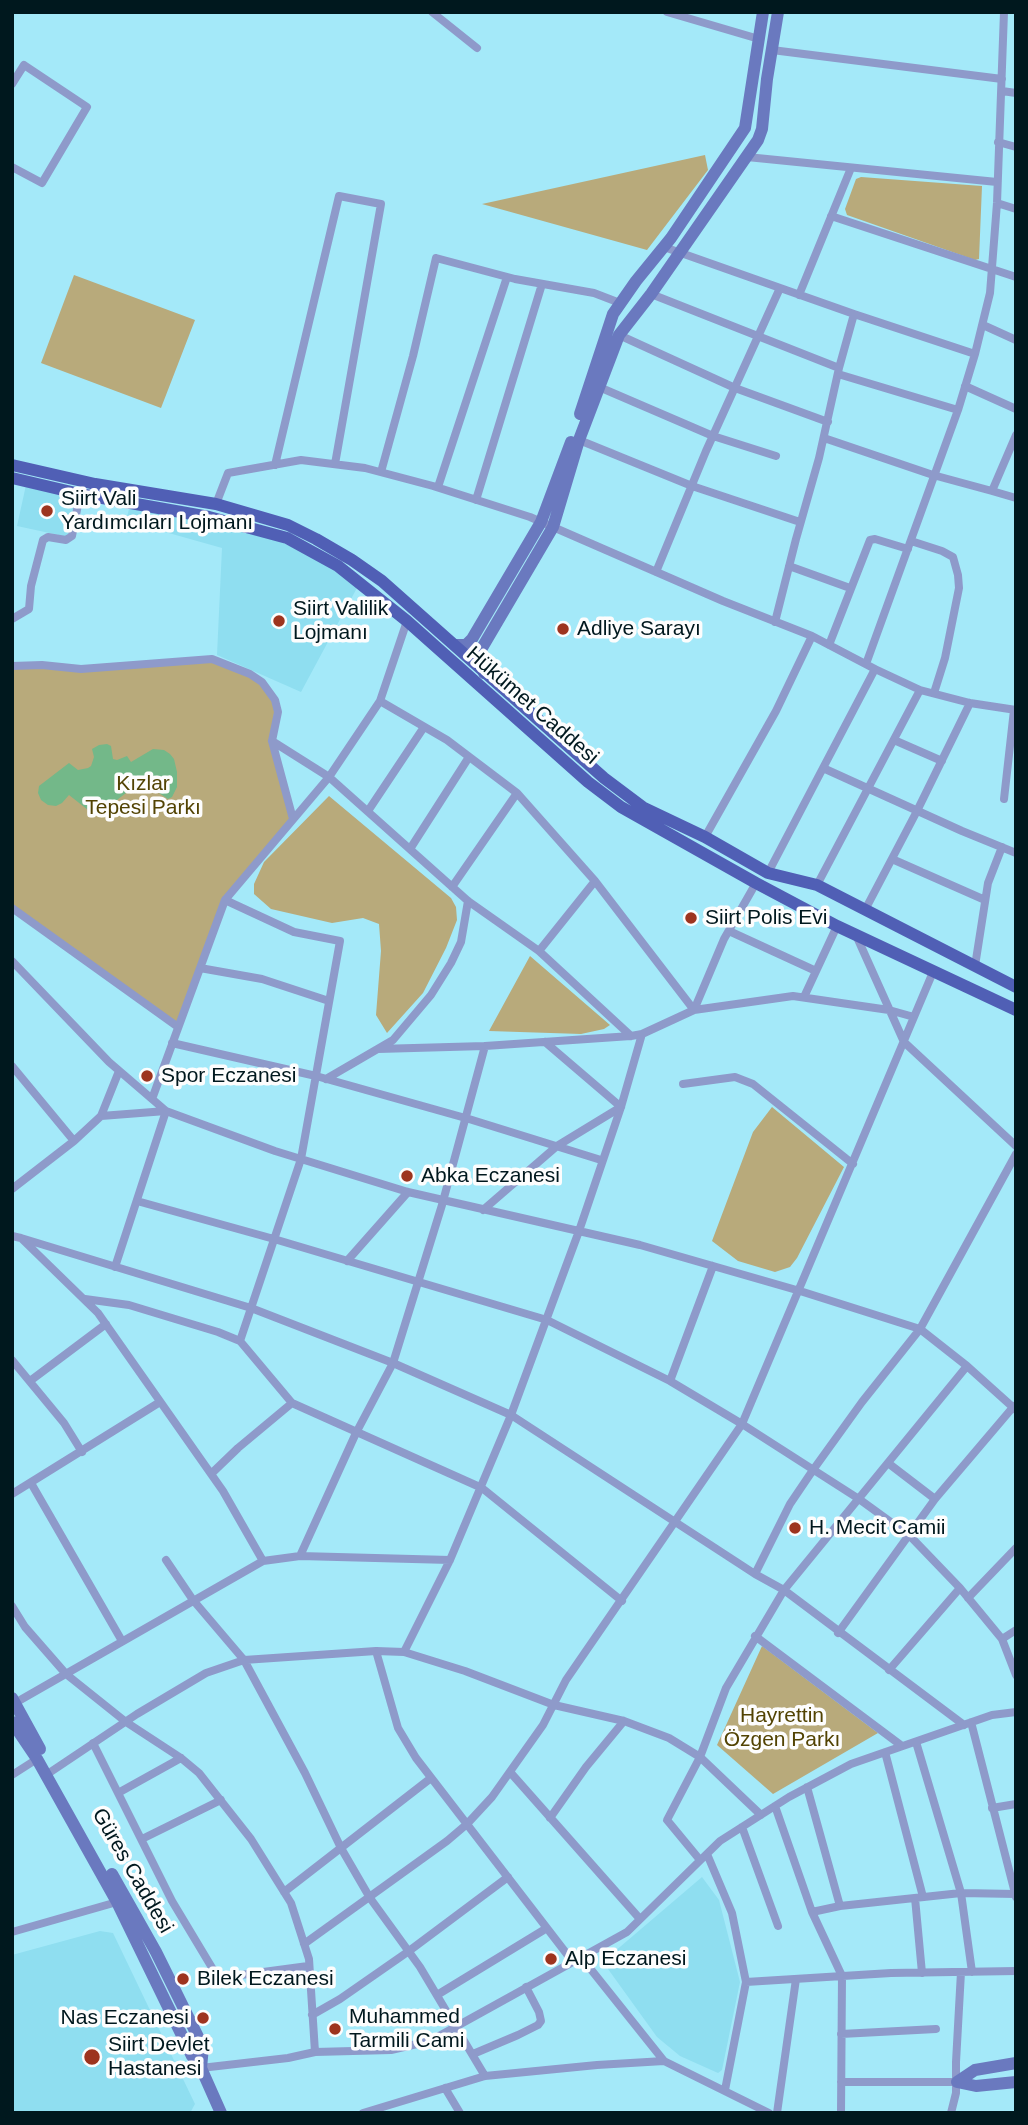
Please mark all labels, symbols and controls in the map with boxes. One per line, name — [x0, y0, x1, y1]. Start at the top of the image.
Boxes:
place label: Siirt Vali Yardımcıları Lojmanı — [61, 486, 253, 536]
marker: Siirt Vali Yardımcıları Lojmanı — [39, 503, 55, 519]
place label: Siirt Valilik Lojmanı — [293, 596, 388, 646]
marker: Siirt Valilik Lojmanı — [271, 613, 287, 629]
place label: Adliye Sarayı — [577, 616, 701, 642]
marker: Adliye Sarayı — [555, 621, 571, 637]
street label: Hükümet Caddesi — [461, 642, 603, 770]
park label: Kızlar Tepesi Parkı — [85, 771, 201, 821]
place label: Siirt Polis Evi — [705, 905, 828, 931]
marker: Siirt Polis Evi — [683, 910, 699, 926]
place label: Spor Eczanesi — [161, 1063, 296, 1089]
marker: Spor Eczanesi — [139, 1068, 155, 1084]
place label: Abka Eczanesi — [421, 1163, 560, 1189]
marker: Abka Eczanesi — [399, 1168, 415, 1184]
place label: H. Mecit Camii — [809, 1515, 946, 1541]
marker: H. Mecit Camii — [787, 1520, 803, 1536]
park label: Hayrettin Özgen Parkı — [724, 1703, 840, 1753]
street label: Güres Caddesi — [86, 1804, 178, 1938]
place label: Alp Eczanesi — [565, 1946, 686, 1972]
marker: Alp Eczanesi — [543, 1951, 559, 1967]
place label: Bilek Eczanesi — [197, 1966, 334, 1992]
marker: Bilek Eczanesi — [175, 1971, 191, 1987]
place label: Muhammed Tarmili Cami — [349, 2004, 464, 2054]
place label: Nas Eczanesi — [61, 2005, 189, 2031]
marker: Nas Eczanesi — [195, 2010, 211, 2026]
marker: Muhammed Tarmili Cami — [327, 2021, 343, 2037]
place label: Siirt Devlet Hastanesi — [108, 2032, 210, 2082]
marker: Siirt Devlet Hastanesi — [82, 2047, 102, 2067]

